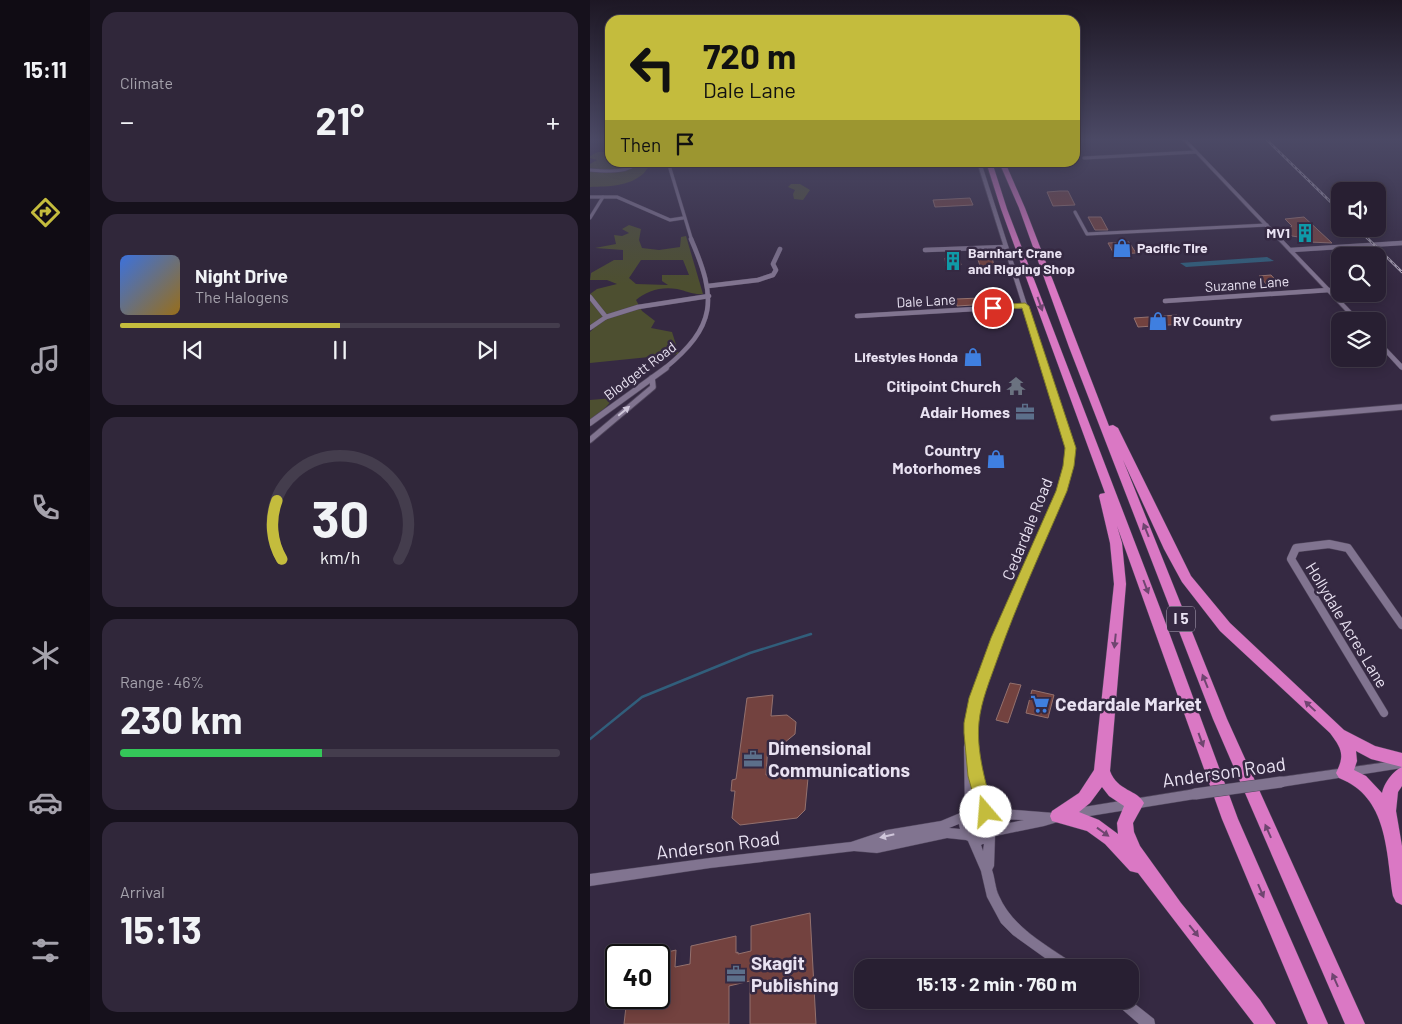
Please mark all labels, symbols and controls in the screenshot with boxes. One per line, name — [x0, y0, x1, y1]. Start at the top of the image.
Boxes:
text: 720 m — [703, 34, 796, 76]
icon: left — [620, 35, 685, 100]
text: 15:11 — [23, 56, 67, 82]
text: Climate — [120, 73, 173, 92]
text: Dale Lane — [703, 76, 796, 102]
text: 21° — [316, 97, 364, 143]
text: − — [120, 104, 134, 138]
text: + — [546, 104, 560, 138]
icon: arrive — [671, 130, 699, 158]
text: Then — [620, 133, 661, 156]
map controls — [1331, 182, 1386, 367]
button: sound — [1331, 182, 1386, 237]
icon: directions — [28, 195, 63, 230]
building icon: MV1 — [1294, 222, 1316, 244]
place label: MV1 — [1266, 224, 1290, 241]
shop icon: Pacific Tire — [1111, 237, 1133, 259]
place label: Pacific Tire — [1137, 239, 1208, 256]
place label: Barnhart Crane and Rigging Shop — [968, 244, 1075, 277]
button: search — [1331, 247, 1386, 302]
building icon: Barnhart Crane and Rigging Shop — [942, 250, 964, 272]
text: Night Drive — [195, 264, 288, 287]
street label: Suzanne Lane — [1204, 272, 1290, 295]
text: The Halogens — [195, 287, 289, 306]
pin — [972, 287, 1014, 329]
street label: Dale Lane — [896, 290, 956, 311]
icon: arrive — [979, 294, 1007, 322]
one-way arrow — [1037, 296, 1044, 311]
shop icon: RV Country — [1147, 310, 1169, 332]
place label: RV Country — [1173, 312, 1242, 329]
button: layers — [1331, 312, 1386, 367]
icon: previous — [179, 336, 207, 364]
icon: pause — [326, 336, 354, 364]
icon: next — [473, 336, 501, 364]
street label: Blodgett Road — [600, 338, 679, 403]
icon: music — [28, 342, 63, 377]
shop icon: Lifestyles Honda — [962, 346, 984, 368]
place label: Lifestyles Honda — [854, 348, 958, 365]
temple icon: Citipoint Church — [1005, 375, 1027, 397]
place label: Citipoint Church — [887, 376, 1001, 395]
office icon: Adair Homes — [1014, 401, 1036, 423]
place label: Adair Homes — [920, 402, 1010, 421]
one-way arrow — [618, 405, 631, 416]
place label: Country Motorhomes — [892, 440, 981, 477]
shop icon: Country Motorhomes — [985, 448, 1007, 470]
street label: Cedardale Road — [997, 475, 1056, 583]
text: 30 — [311, 486, 369, 548]
icon: phone — [28, 490, 63, 525]
one-way arrow — [1141, 523, 1149, 538]
text: km/h — [320, 546, 360, 568]
street label: Hollydale Acres Lane — [1302, 559, 1392, 691]
one-way arrow — [1142, 580, 1150, 595]
road number: I 5 — [1167, 606, 1195, 632]
one-way arrow — [1111, 633, 1119, 649]
icon: climate — [28, 638, 63, 673]
text: Range · 46% — [120, 672, 204, 691]
one-way arrow — [1201, 674, 1209, 689]
place label: Cedardale Market — [1055, 692, 1202, 715]
supermarket icon: Cedardale Market — [1029, 693, 1051, 715]
text: 230 km — [120, 696, 243, 742]
one-way arrow — [1305, 700, 1317, 712]
one-way arrow — [1198, 732, 1205, 747]
place label: Dimensional Communications — [768, 736, 910, 781]
office icon: Dimensional Communications — [742, 748, 764, 770]
street label: Anderson Road — [1161, 751, 1287, 792]
icon: car — [28, 785, 63, 820]
position arrow — [959, 785, 1011, 837]
one-way arrow — [1264, 824, 1272, 838]
street label: Anderson Road — [655, 826, 781, 864]
one-way arrow — [1096, 827, 1110, 837]
one-way arrow — [880, 832, 895, 840]
text: Arrival — [120, 882, 165, 901]
one-way arrow — [1257, 884, 1265, 898]
text: 15:13 — [120, 906, 202, 952]
one-way arrow — [1188, 925, 1199, 938]
icon: filters — [28, 933, 63, 968]
speed limit sign: 40 — [605, 944, 670, 1009]
place label: Skagit Publishing — [751, 951, 839, 996]
office icon: Skagit Publishing — [725, 963, 747, 985]
text: 15:13 · 2 min · 760 m — [916, 972, 1077, 995]
one-way arrow — [1331, 972, 1339, 987]

